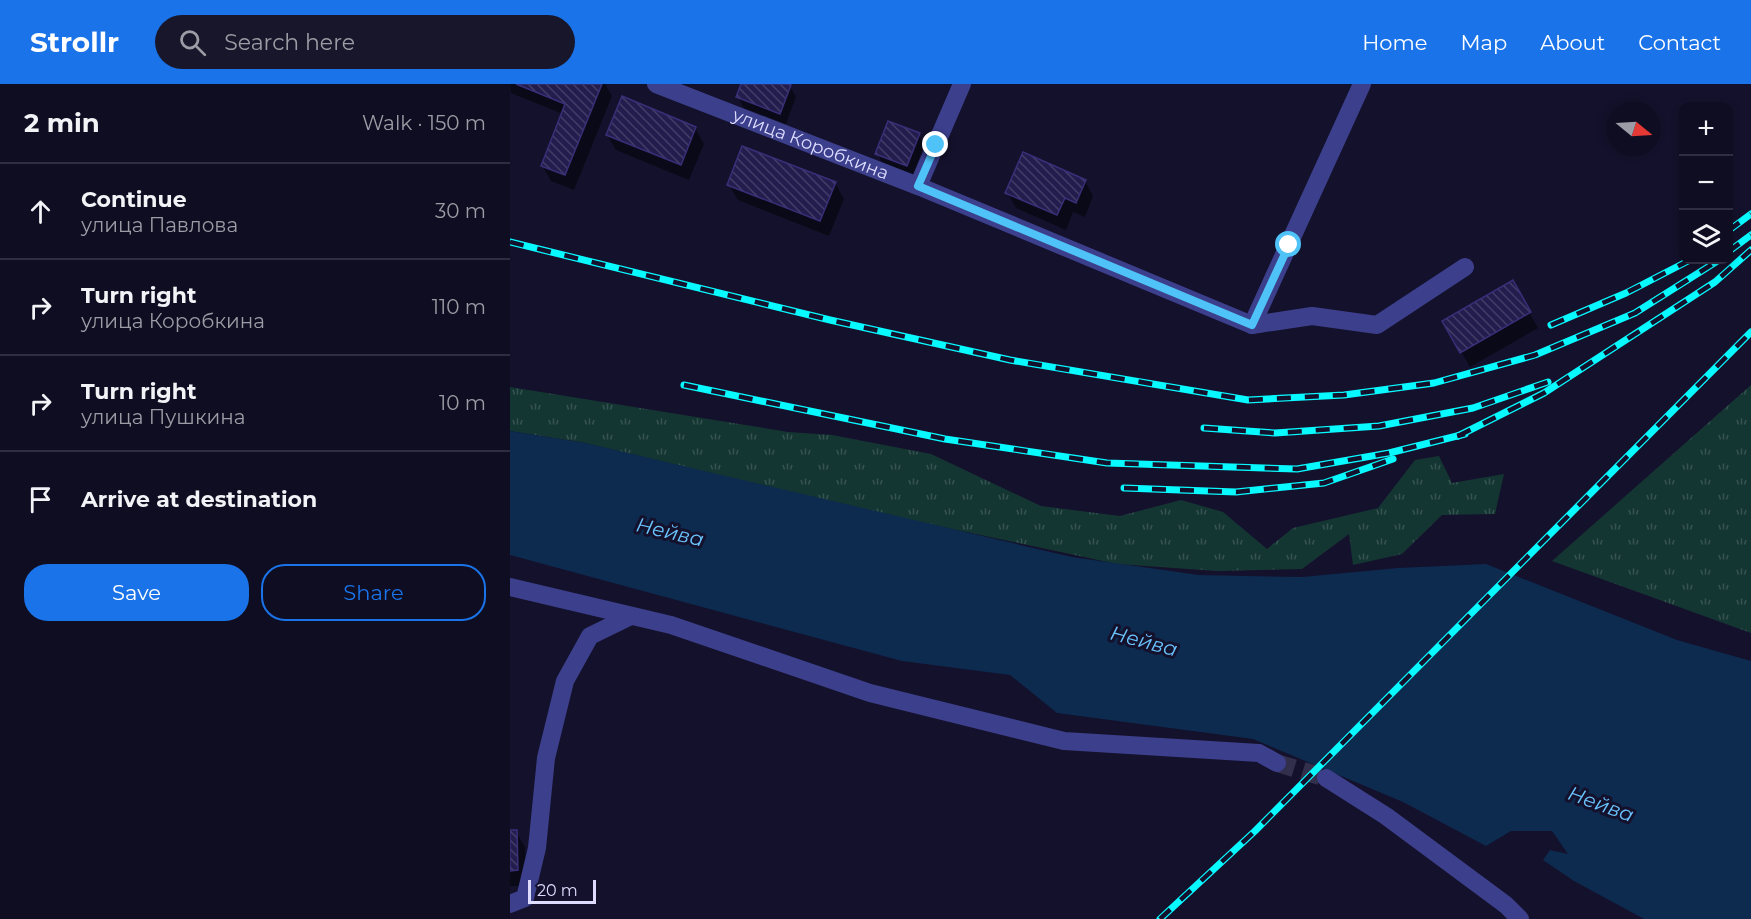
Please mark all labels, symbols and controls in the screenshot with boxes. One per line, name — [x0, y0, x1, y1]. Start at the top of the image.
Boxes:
search box — [155, 15, 575, 69]
text: Strollr — [30, 25, 119, 59]
icon: search — [176, 26, 209, 59]
text: Search here — [224, 29, 355, 56]
text: Home — [1362, 30, 1427, 55]
text: Map — [1460, 30, 1507, 55]
text: About — [1540, 30, 1605, 55]
text: Contact — [1638, 30, 1721, 55]
north arrow — [1607, 102, 1661, 156]
map controls — [1679, 102, 1733, 264]
button: + — [1679, 102, 1733, 156]
street label: улица Коробкина — [729, 104, 892, 185]
text: 2 min — [24, 107, 100, 139]
text: Walk · 150 m — [362, 111, 486, 135]
route end — [922, 131, 948, 157]
button: − — [1679, 156, 1733, 210]
text: Continue — [81, 186, 187, 213]
icon: ahead — [24, 195, 57, 228]
text: 30 m — [435, 199, 486, 223]
button: layers — [1679, 210, 1733, 264]
text: улица Павлова — [81, 213, 238, 237]
route start — [1275, 231, 1301, 257]
text: Turn right — [81, 282, 196, 309]
icon: right — [24, 291, 57, 324]
text: 110 m — [432, 295, 486, 319]
text: улица Коробкина — [81, 309, 265, 333]
text: Turn right — [81, 378, 196, 405]
icon: right — [24, 387, 57, 420]
text: 10 m — [439, 391, 486, 415]
text: улица Пушкина — [81, 405, 245, 429]
icon: arrive — [24, 483, 57, 516]
text: Arrive at destination — [81, 486, 317, 513]
water label: Нейва — [634, 513, 706, 551]
button: Save — [24, 564, 249, 621]
button: Share — [261, 564, 486, 621]
water label: Нейва — [1108, 621, 1180, 661]
water label: Нейва — [1565, 781, 1637, 827]
scale bar — [528, 877, 596, 904]
text: 20 m — [537, 881, 578, 900]

